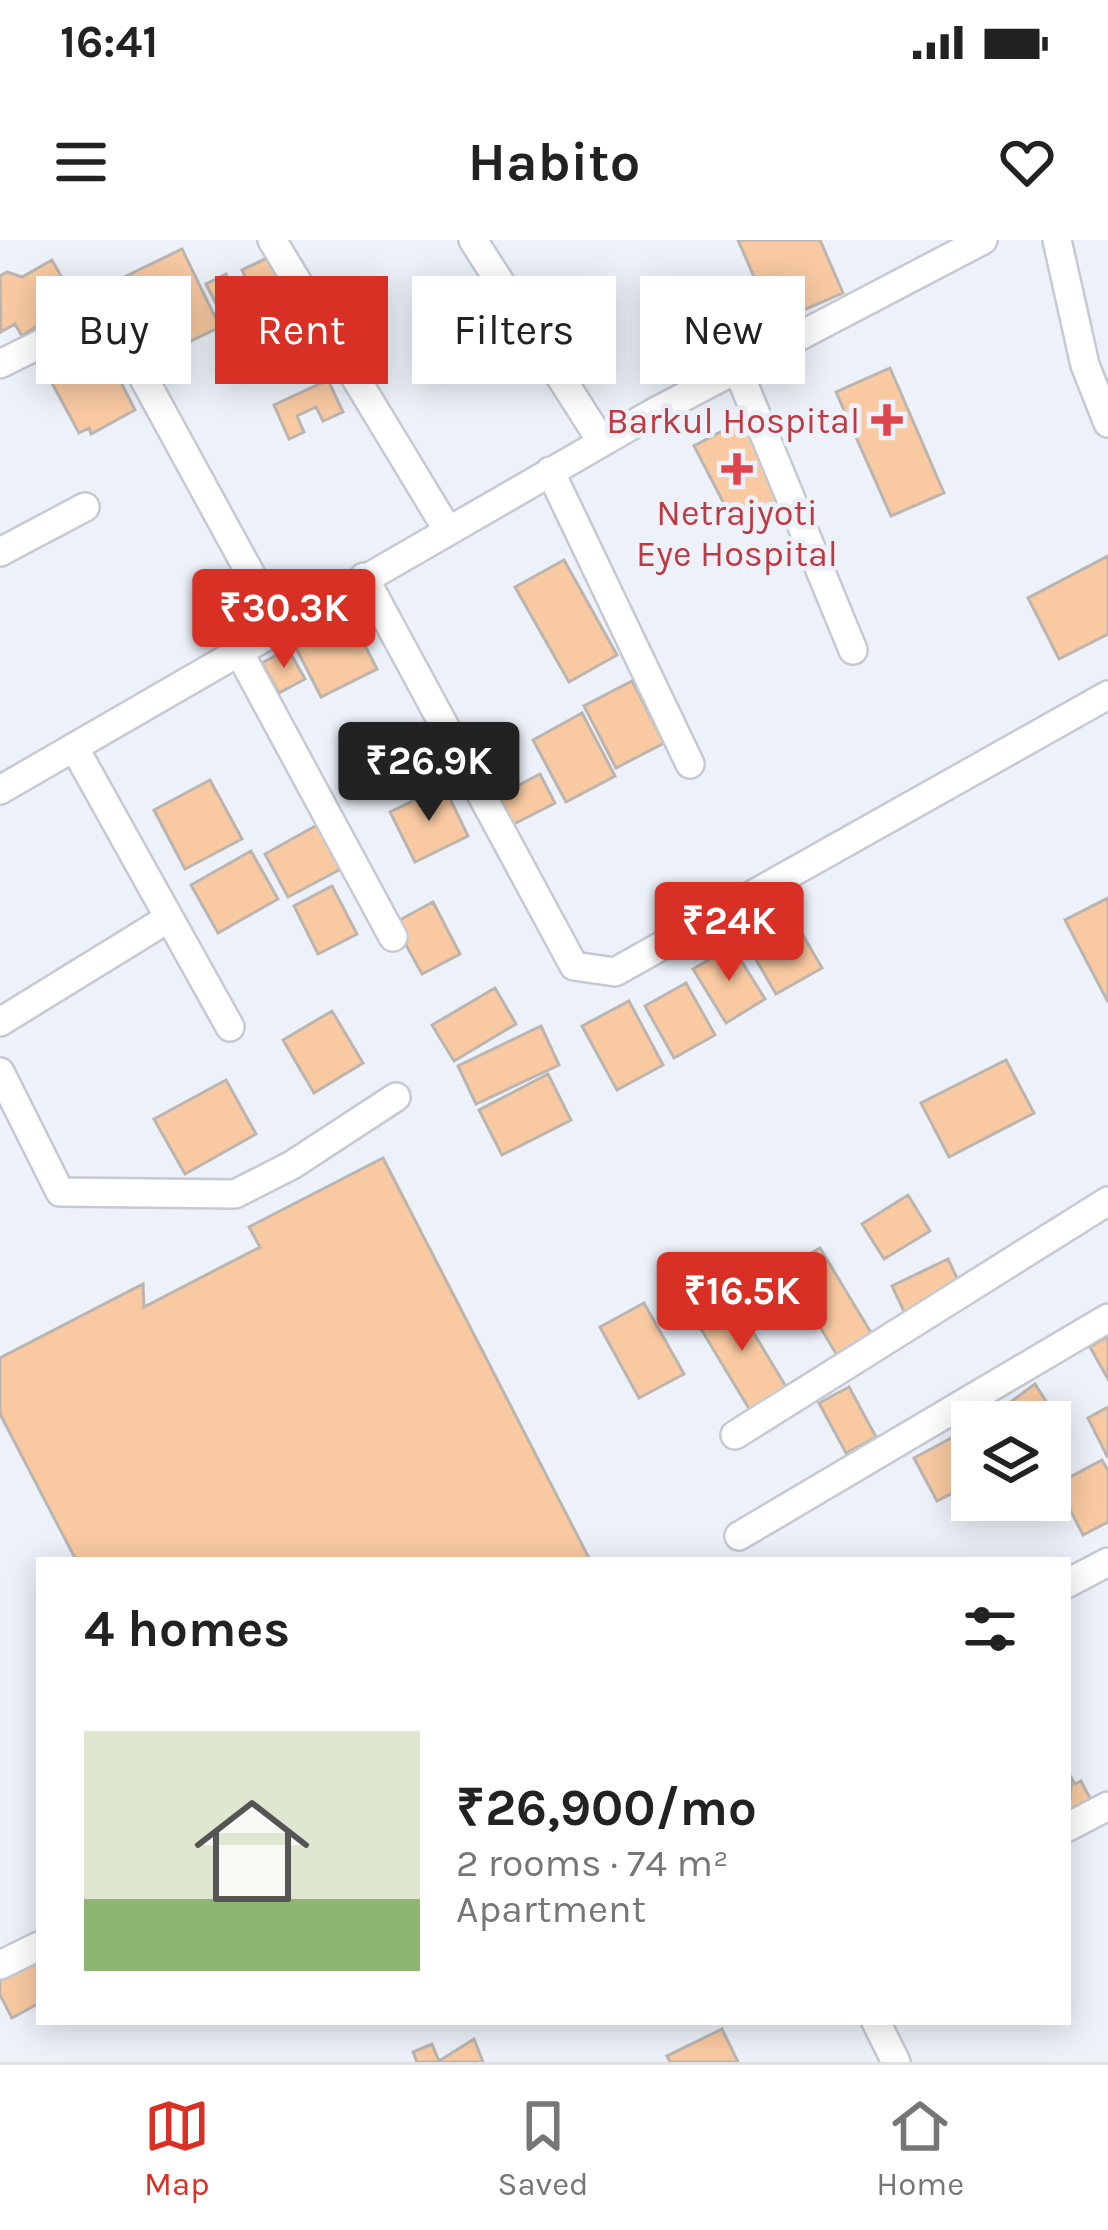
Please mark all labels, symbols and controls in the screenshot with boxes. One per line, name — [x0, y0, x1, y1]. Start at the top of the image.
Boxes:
text: 16:41 — [60, 16, 158, 68]
icon: menu — [48, 129, 114, 195]
icon: heart — [994, 129, 1060, 195]
text: Habito — [468, 130, 640, 194]
chip: Buy — [36, 276, 191, 384]
chip: Rent — [215, 276, 388, 384]
chip: Filters — [412, 276, 616, 384]
chip: New — [640, 276, 805, 384]
place label: Barkul Hospital — [606, 400, 860, 442]
marker: Barkul Hospital — [871, 404, 903, 436]
marker: Netrajyoti Eye Hospital — [721, 453, 753, 485]
place label: Netrajyoti Eye Hospital — [636, 492, 838, 575]
pin: ₹30.3K — [186, 569, 382, 671]
text: ₹30.3K — [219, 585, 349, 631]
pin: ₹26.9K — [331, 722, 527, 824]
text: ₹26.9K — [365, 738, 493, 784]
pin: ₹24K — [658, 882, 800, 984]
text: ₹24K — [682, 898, 776, 944]
pin: ₹16.5K — [644, 1252, 840, 1354]
text: ₹16.5K — [684, 1268, 800, 1314]
map controls — [951, 1401, 1071, 1521]
button: layers — [951, 1401, 1071, 1521]
icon: filters — [957, 1596, 1023, 1662]
text: 4 homes — [84, 1599, 290, 1659]
text: ₹26,900/mo — [456, 1778, 757, 1838]
icon: home — [180, 1779, 324, 1923]
text: 2 rooms · 74 m² — [456, 1840, 729, 1886]
text: Apartment — [456, 1886, 646, 1932]
tab: Map — [144, 2093, 210, 2203]
tab: Saved — [497, 2093, 589, 2203]
tab: Home — [876, 2093, 964, 2203]

